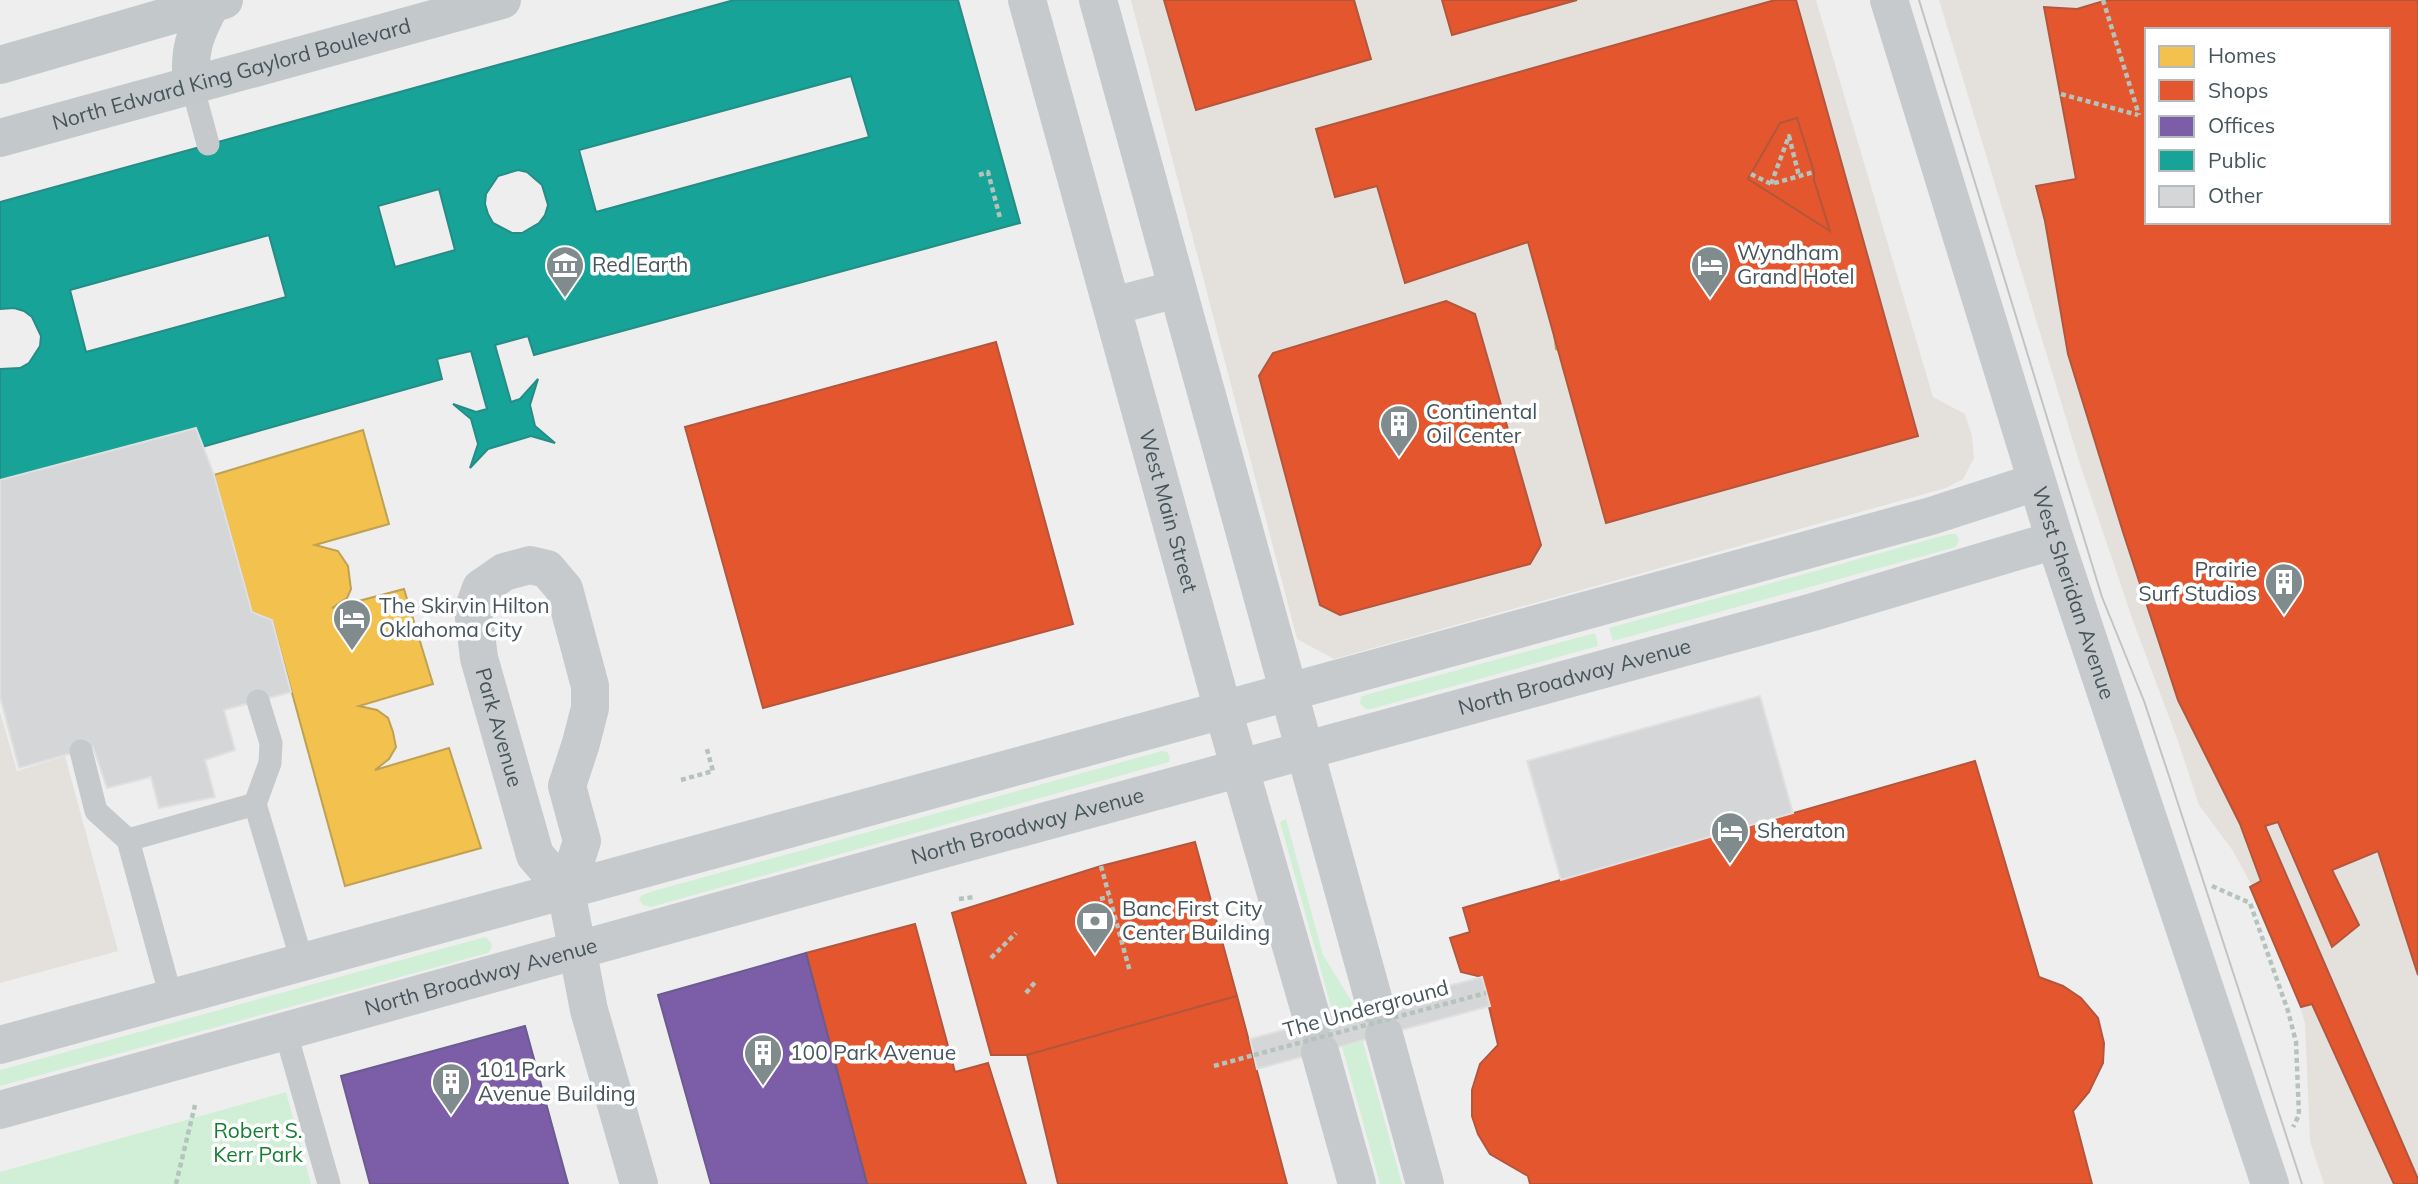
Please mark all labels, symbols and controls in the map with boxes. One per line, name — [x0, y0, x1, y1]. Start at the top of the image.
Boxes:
street label: North Edward King Gaylord Boulevard — [49, 12, 413, 135]
legend — [2145, 28, 2390, 224]
text: Homes — [2208, 42, 2276, 68]
text: Shops — [2208, 77, 2268, 103]
text: Offices — [2208, 112, 2275, 138]
text: Public — [2208, 147, 2267, 173]
text: Other — [2208, 182, 2263, 208]
place label: Wyndham Grand Hotel — [1737, 239, 1855, 289]
museum icon: Red Earth — [544, 244, 586, 299]
hotel icon: Wyndham Grand Hotel — [1689, 244, 1731, 299]
place label: Red Earth — [592, 251, 688, 277]
place label: Continental Oil Center — [1426, 398, 1537, 448]
building icon: Continental Oil Center — [1378, 403, 1420, 458]
street label: West Main Street — [1134, 426, 1204, 595]
street label: West Sheridan Avenue — [2027, 483, 2121, 702]
place label: Prairie Surf Studios — [2139, 556, 2257, 606]
building icon: Prairie Surf Studios — [2263, 561, 2305, 616]
place label: The Skirvin Hilton Oklahoma City — [379, 592, 550, 642]
hotel icon: The Skirvin Hilton Oklahoma City — [331, 597, 373, 652]
street label: North Broadway Avenue — [1455, 632, 1694, 720]
street label: Park Avenue — [470, 665, 529, 790]
street label: North Broadway Avenue — [908, 781, 1147, 869]
hotel icon: Sheraton — [1709, 810, 1751, 865]
place label: Sheraton — [1757, 817, 1845, 843]
place label: Banc First City Center Building — [1122, 895, 1270, 945]
bank icon: Banc First City Center Building — [1074, 900, 1116, 955]
street label: North Broadway Avenue — [361, 931, 600, 1021]
street label: The Underground — [1280, 973, 1451, 1043]
building icon: 100 Park Avenue — [742, 1032, 784, 1087]
place label: 100 Park Avenue — [790, 1039, 956, 1065]
place label: 101 Park Avenue Building — [478, 1056, 636, 1106]
building icon: 101 Park Avenue Building — [430, 1061, 472, 1116]
park label: Robert S. Kerr Park — [213, 1117, 303, 1167]

